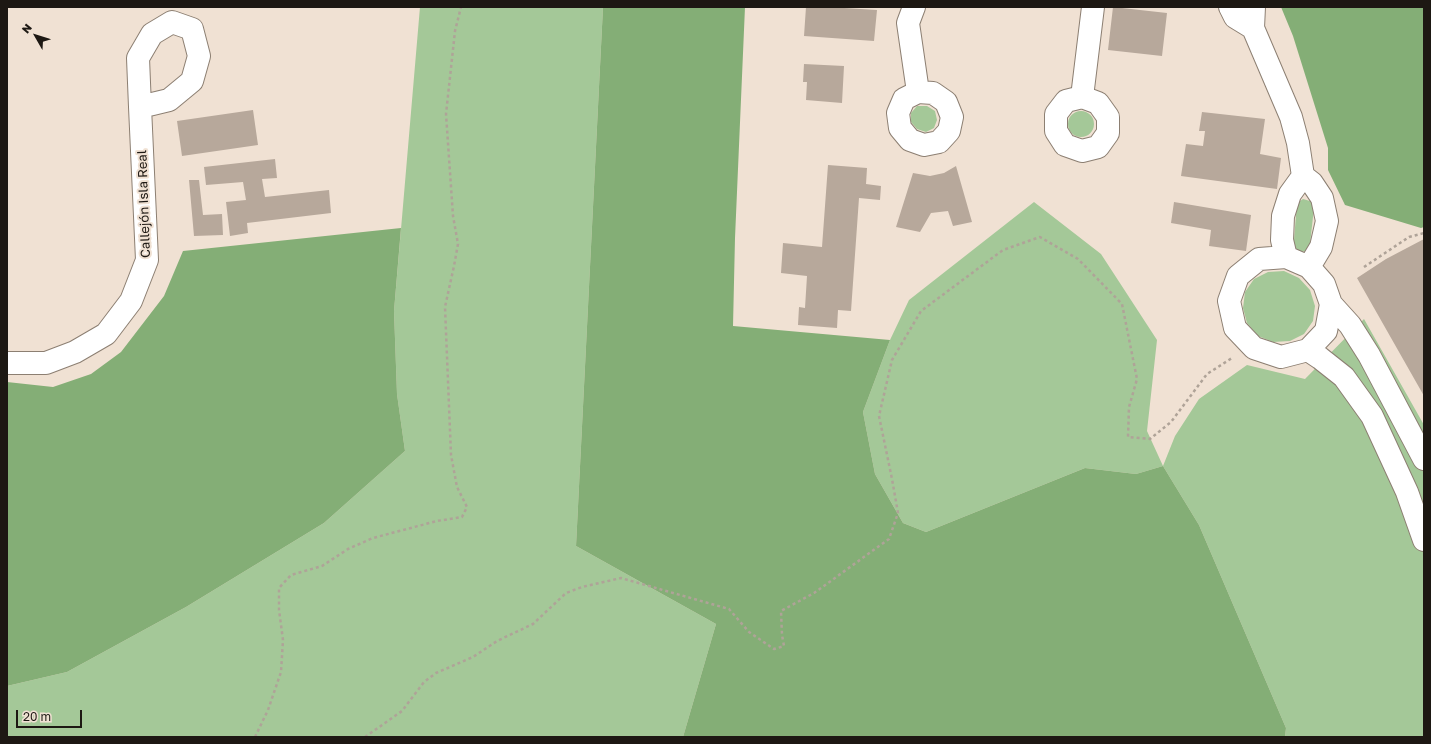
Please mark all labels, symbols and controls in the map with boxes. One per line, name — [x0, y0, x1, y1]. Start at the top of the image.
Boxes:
north arrow — [16, 16, 56, 56]
text: N — [19, 21, 34, 35]
street label: Callejón Isla Real — [134, 150, 154, 258]
scale bar — [18, 702, 84, 728]
text: 20 m — [23, 709, 51, 724]

